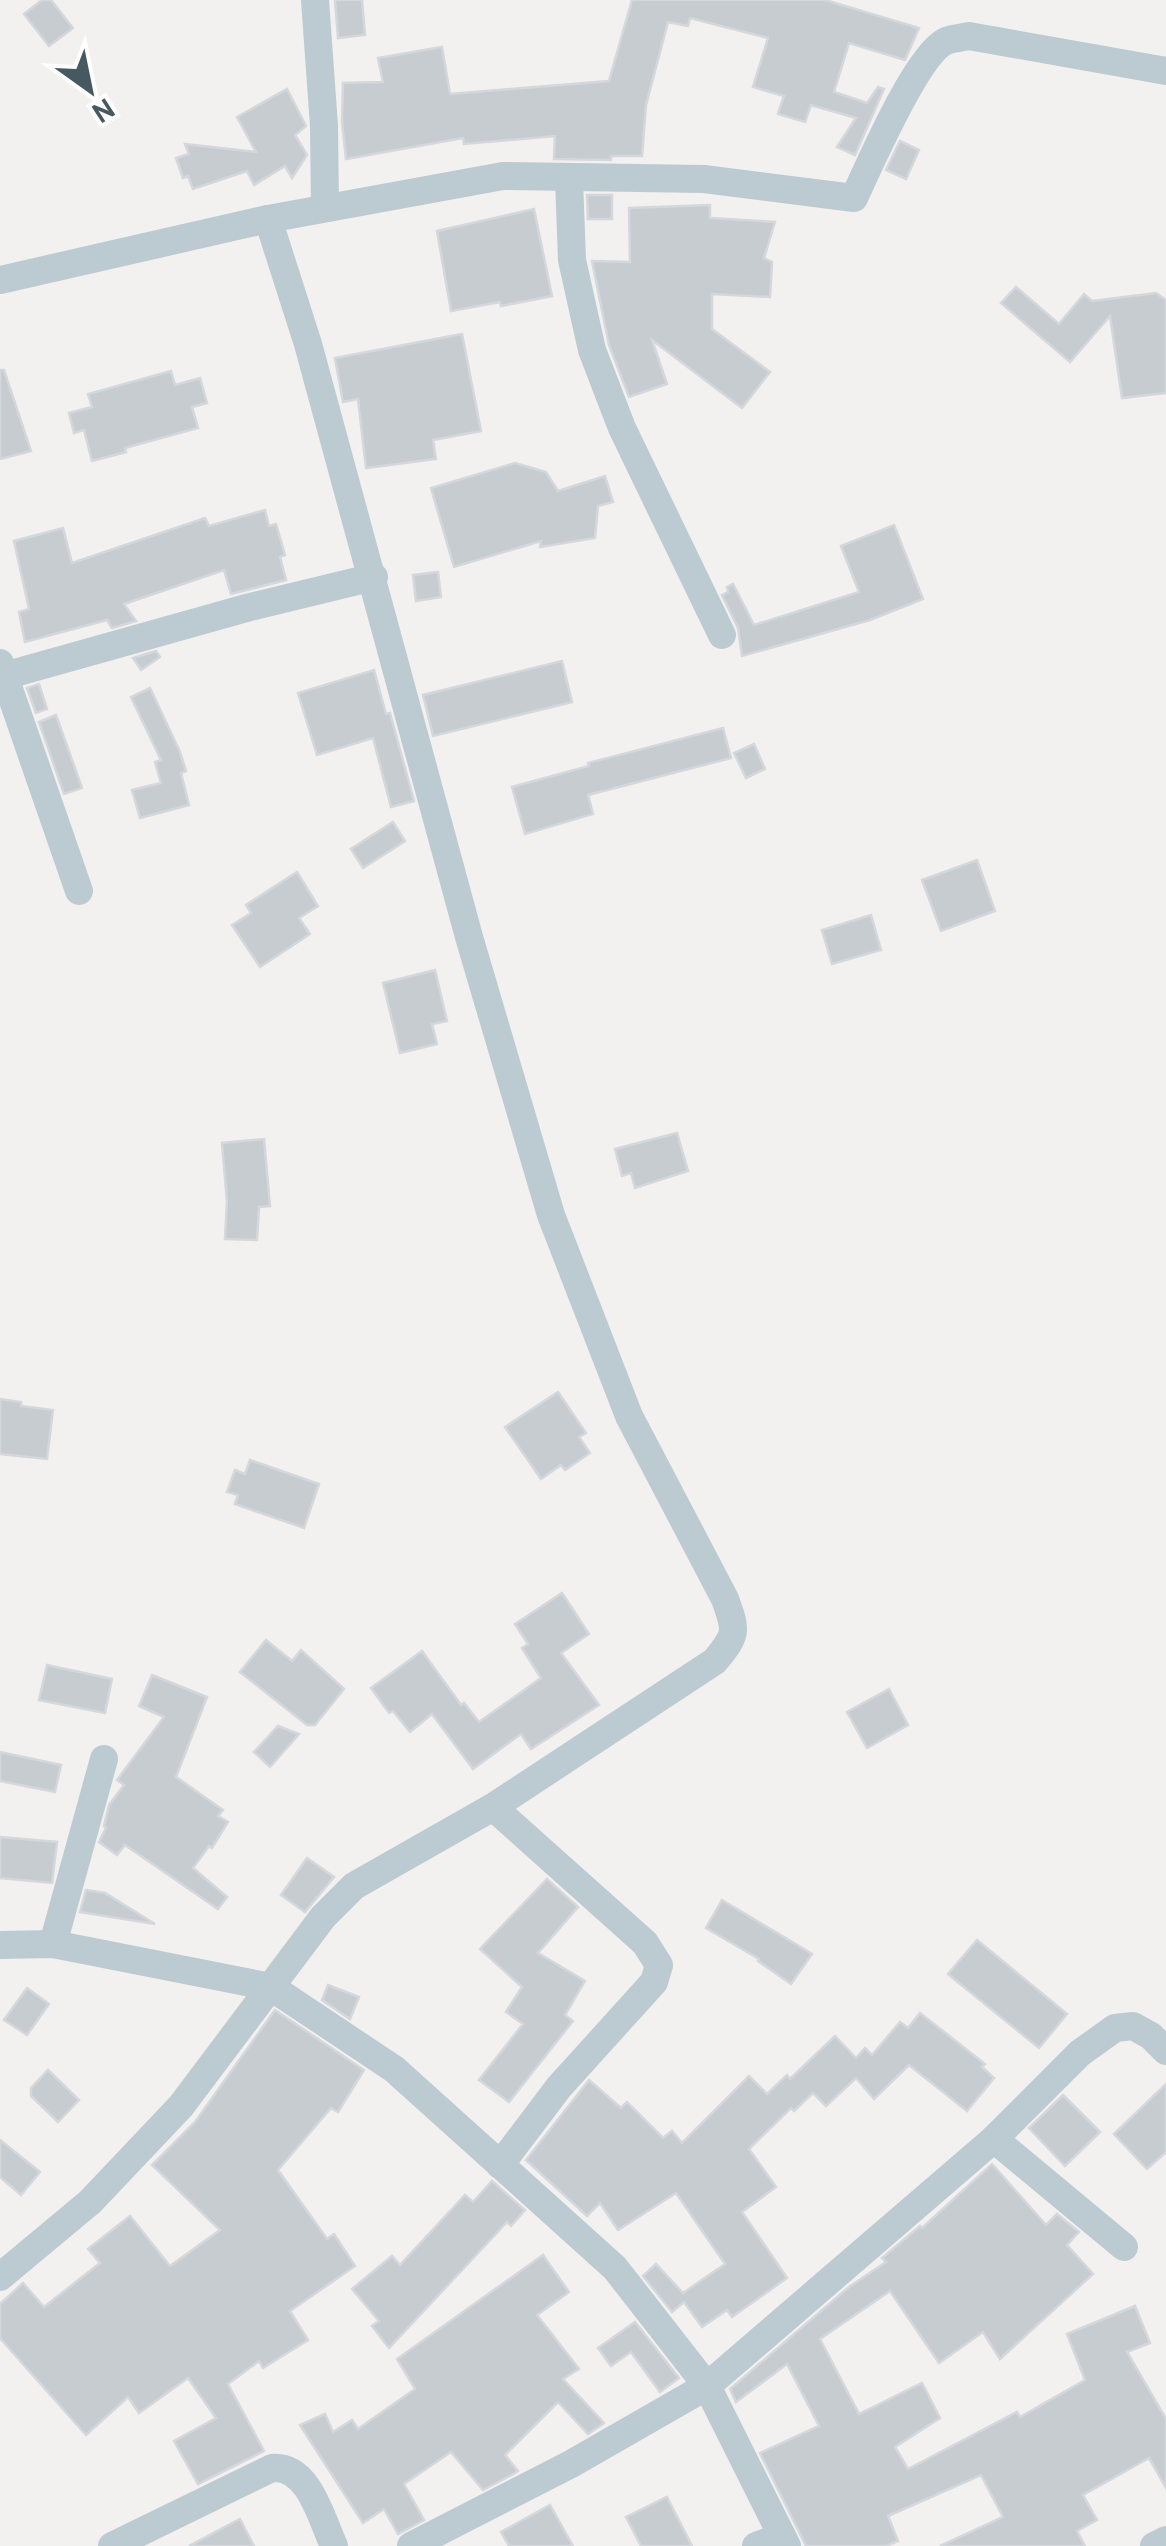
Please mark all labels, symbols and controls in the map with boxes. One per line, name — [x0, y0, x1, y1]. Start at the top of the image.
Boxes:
north arrow — [40, 40, 140, 140]
text: N — [84, 88, 120, 129]

